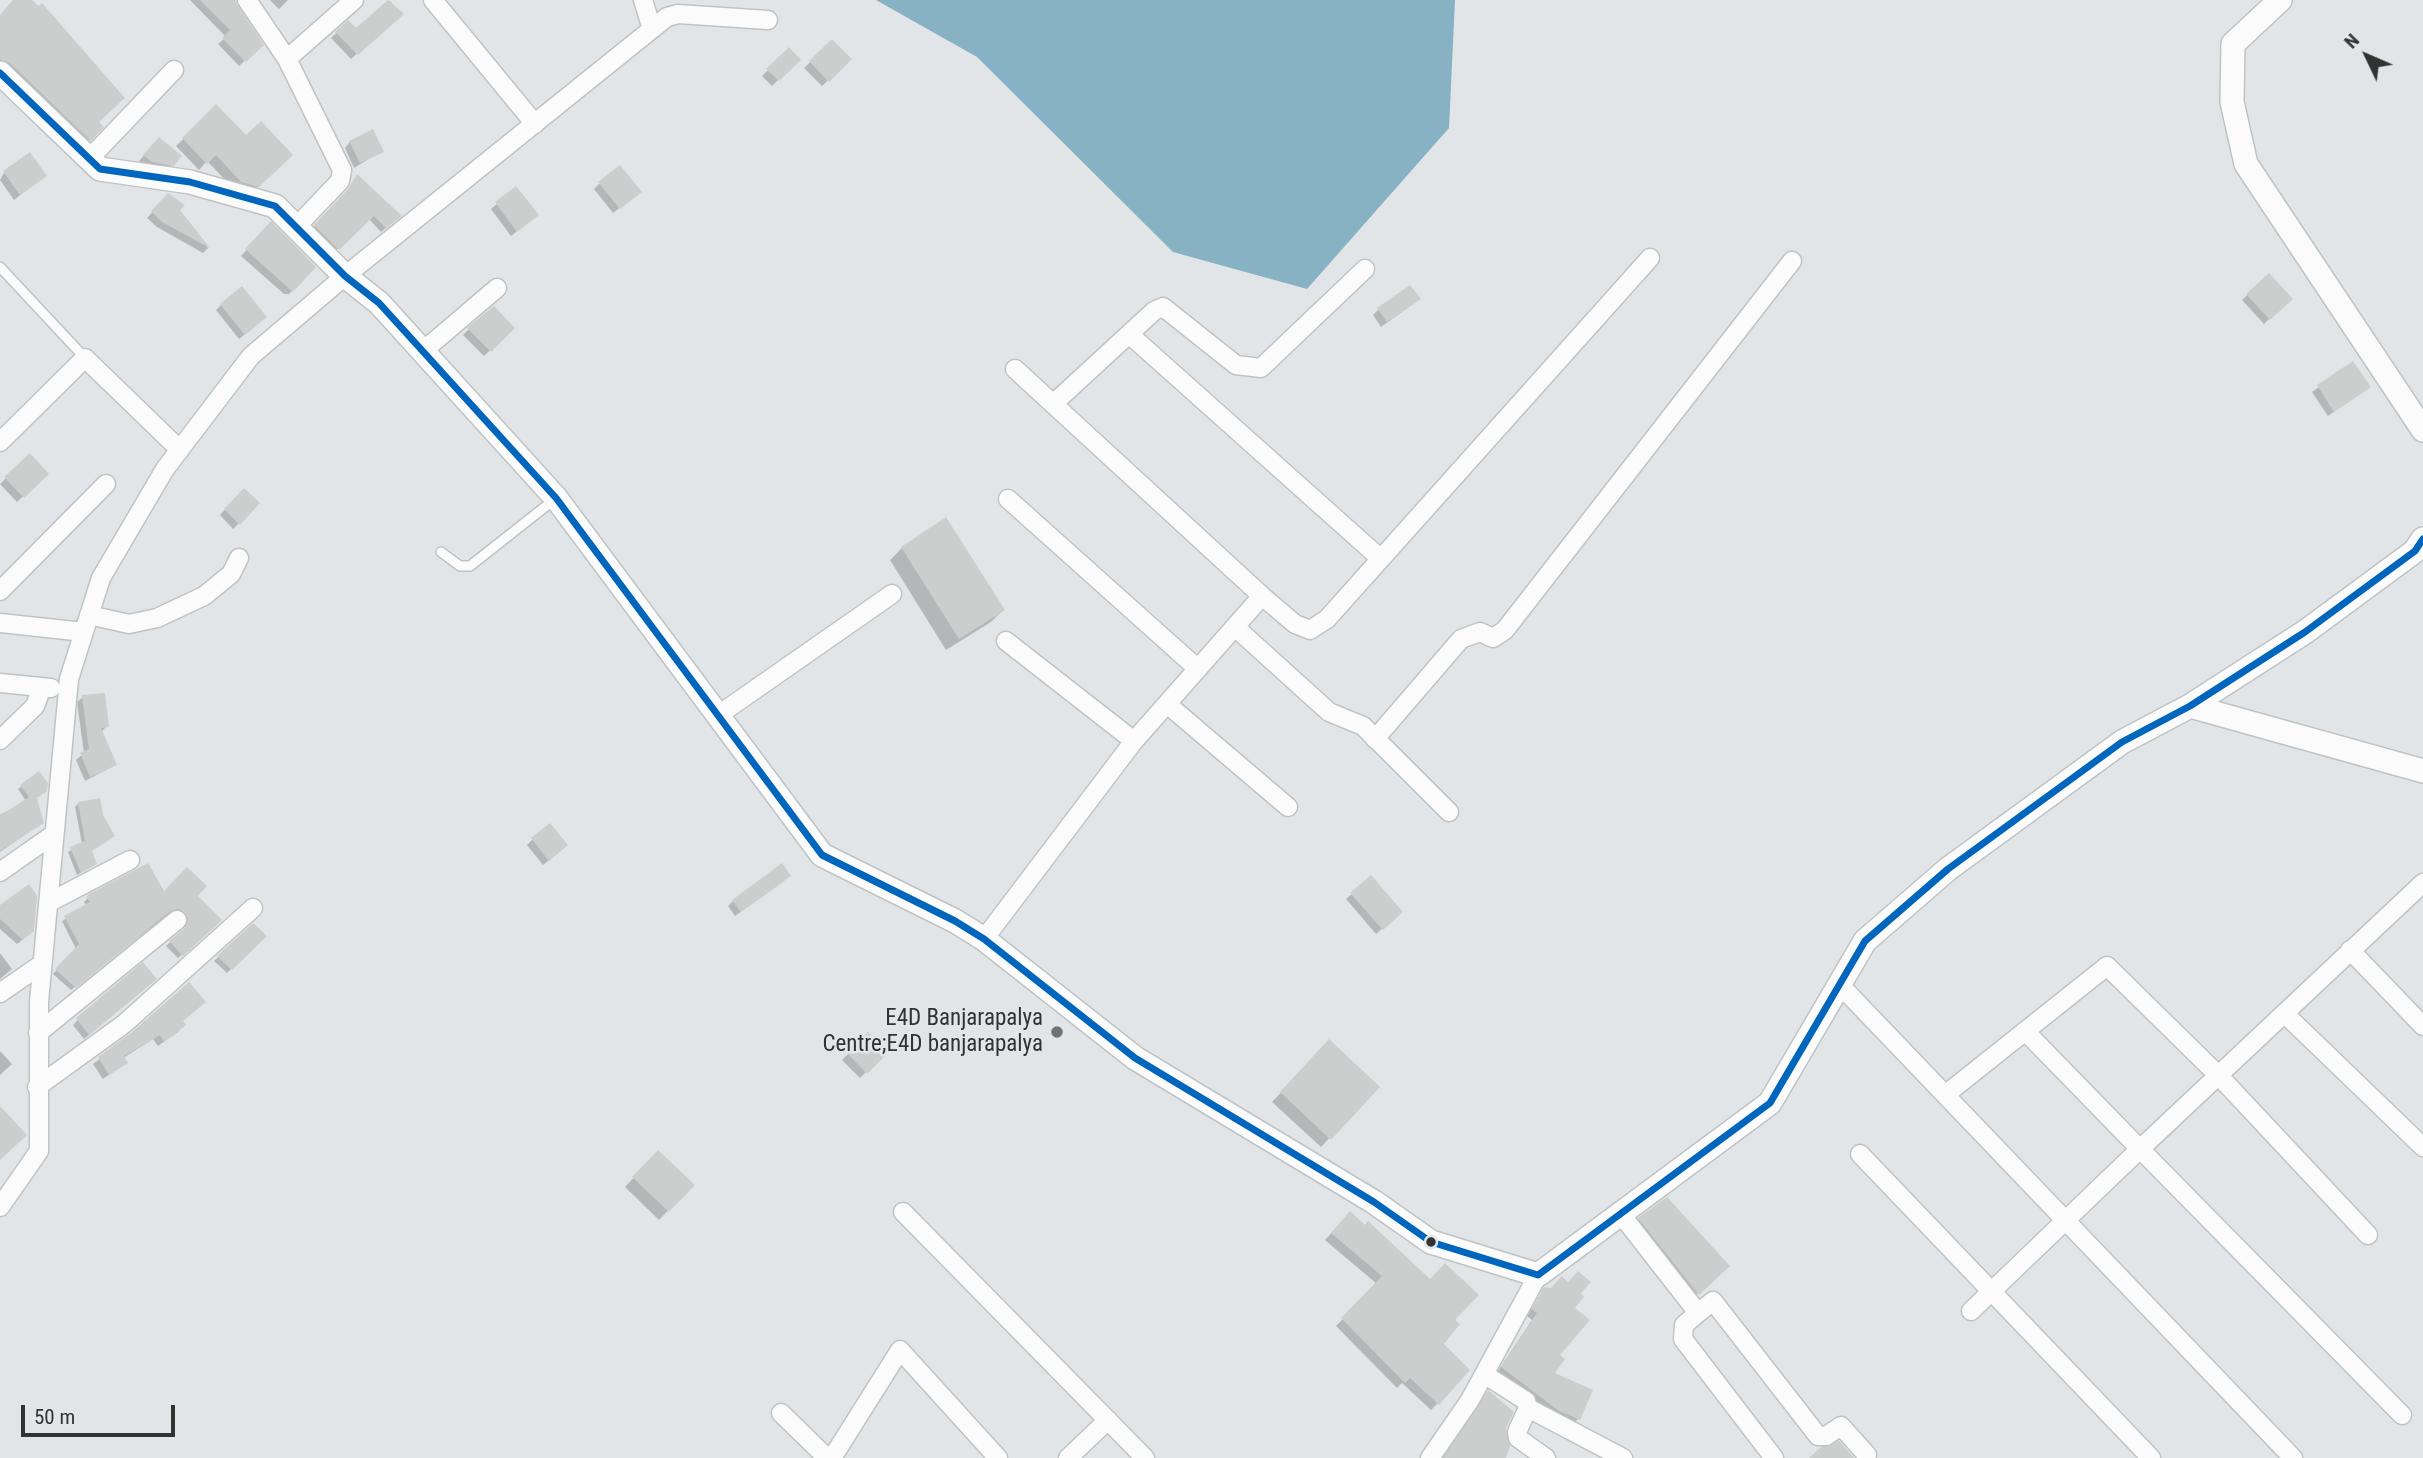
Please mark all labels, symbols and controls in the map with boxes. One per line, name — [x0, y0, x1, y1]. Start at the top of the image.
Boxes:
north arrow — [2332, 21, 2402, 91]
text: N — [2339, 29, 2364, 53]
place label: E4D Banjarapalya Centre;E4D banjarapalya — [822, 1005, 1043, 1059]
marker: E4D Banjarapalya Centre;E4D banjarapalya — [1049, 1024, 1065, 1040]
unlabelled marker — [1424, 1235, 1438, 1249]
scale bar — [24, 1392, 178, 1436]
text: 50 m — [34, 1405, 75, 1429]

